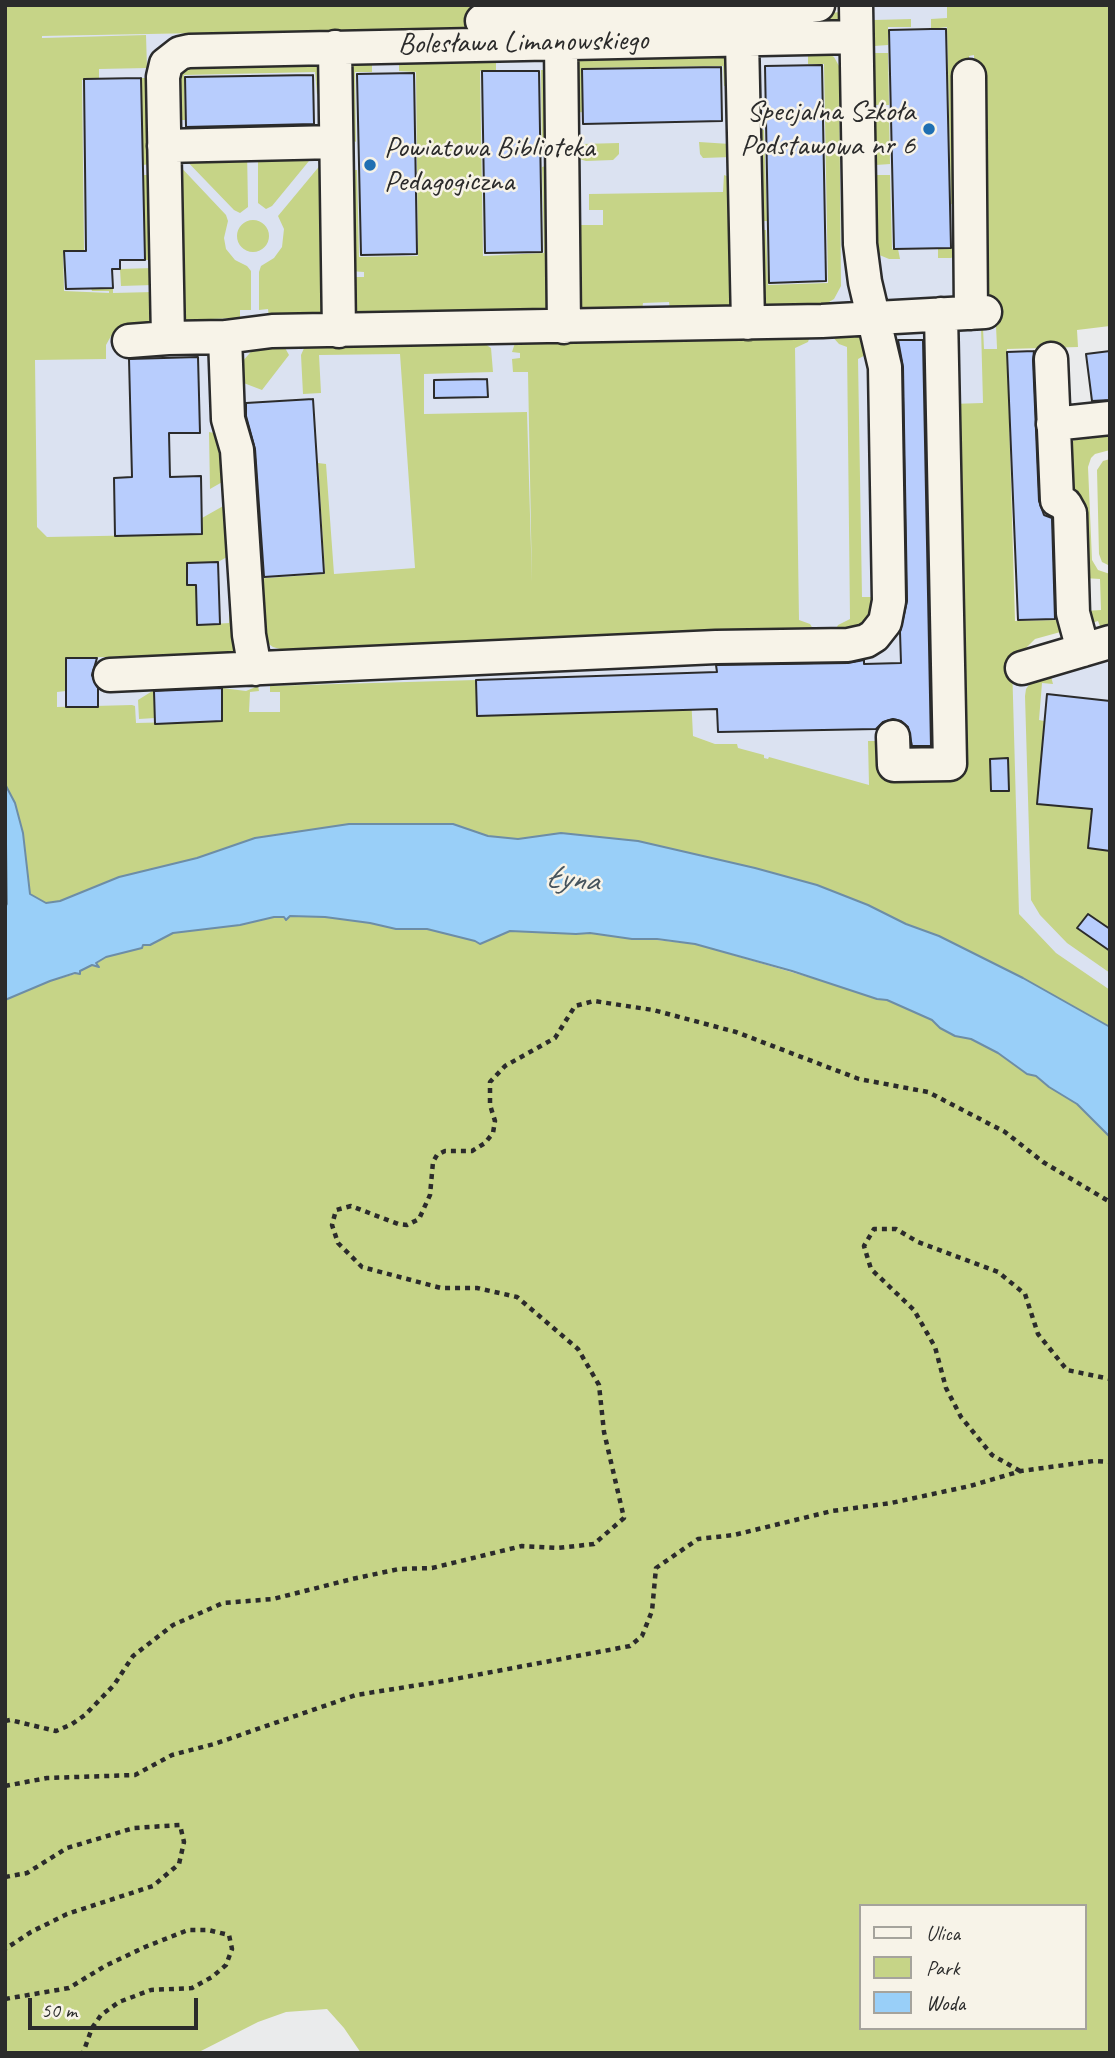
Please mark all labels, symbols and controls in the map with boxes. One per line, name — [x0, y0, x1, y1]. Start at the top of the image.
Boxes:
street label: Bolesława Limanowskiego — [397, 23, 649, 63]
place label: Specjalna Szkoła Podstawowa nr 6 — [740, 94, 915, 164]
marker: Specjalna Szkoła Podstawowa nr 6 — [921, 121, 937, 137]
place label: Powiatowa Biblioteka Pedagogiczna — [384, 130, 595, 200]
marker: Powiatowa Biblioteka Pedagogiczna — [362, 157, 378, 173]
water label: Łyna — [544, 859, 600, 901]
legend — [860, 1904, 1087, 2030]
text: Ulica — [926, 1920, 960, 1946]
text: Park — [926, 1955, 959, 1981]
scale bar — [32, 1984, 201, 2028]
text: Woda — [926, 1990, 965, 2016]
text: 50 m — [41, 1997, 77, 2023]

